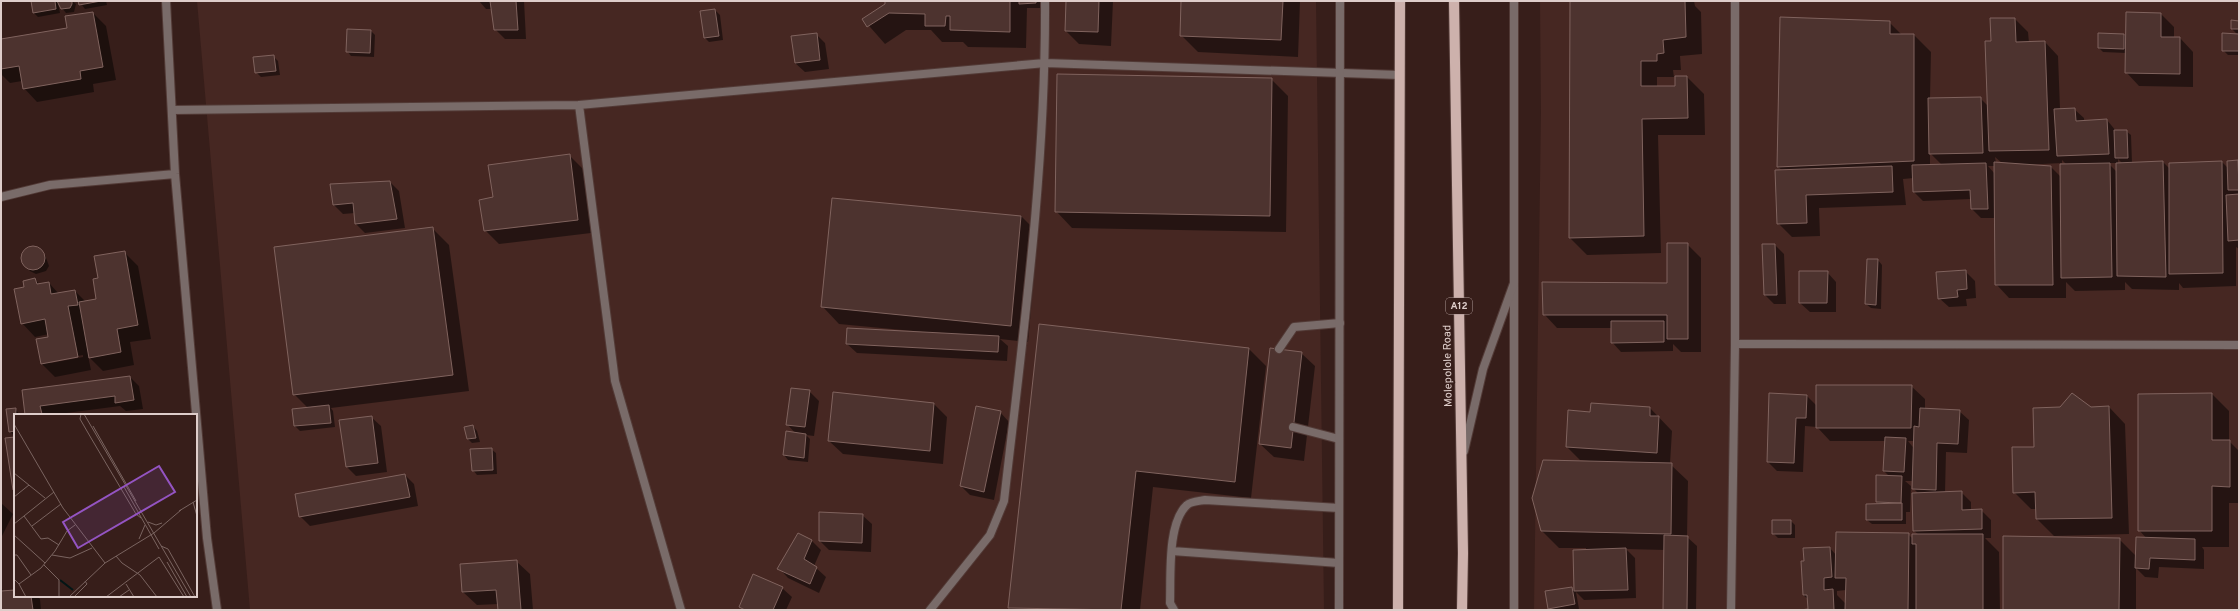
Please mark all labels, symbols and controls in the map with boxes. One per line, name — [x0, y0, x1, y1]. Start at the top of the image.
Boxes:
road number: A12 — [1446, 298, 1472, 314]
street label: Molepolole Road — [1440, 325, 1456, 407]
inset map — [14, 414, 197, 597]

